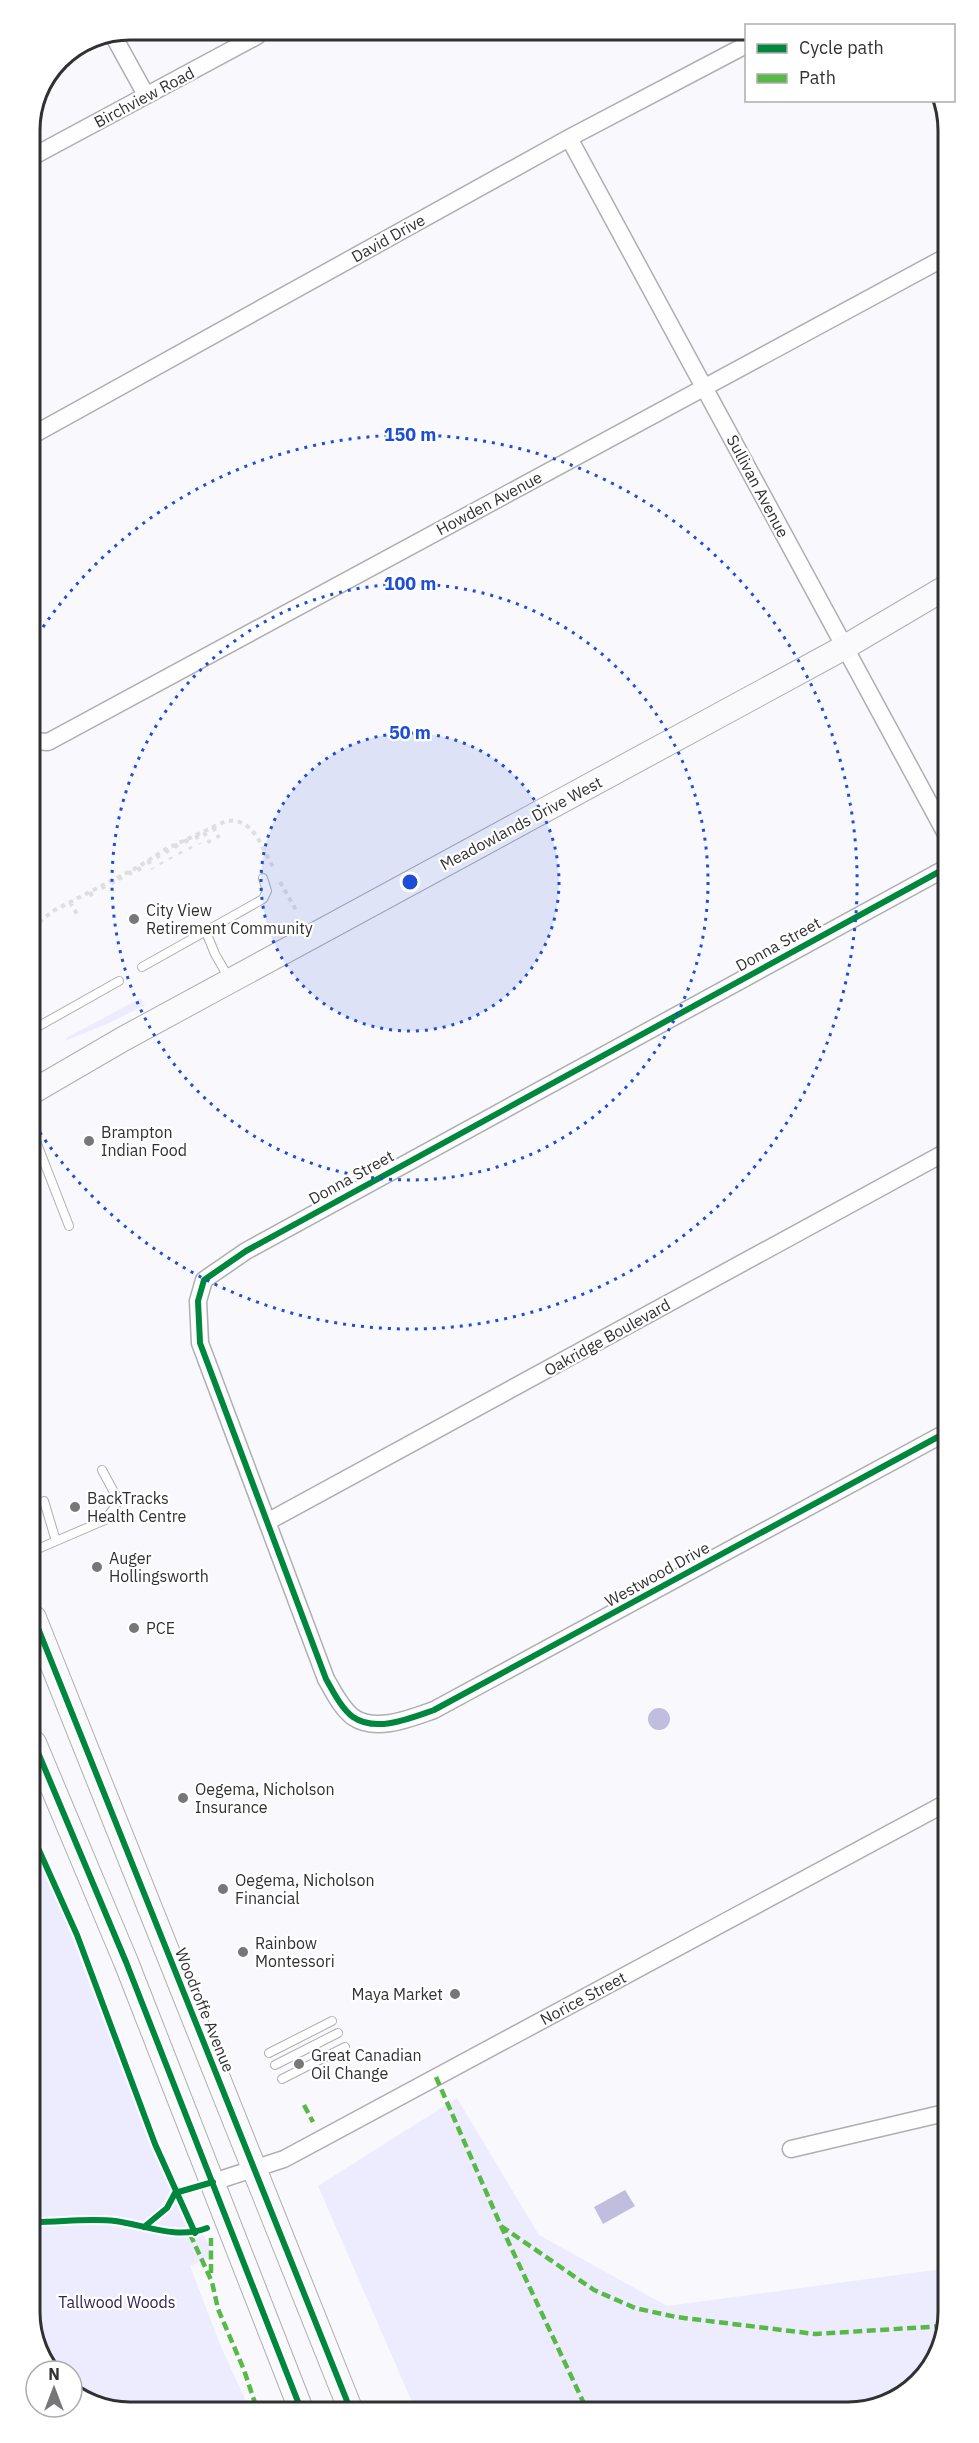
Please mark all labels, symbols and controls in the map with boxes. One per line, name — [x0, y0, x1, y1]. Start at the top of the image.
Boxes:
legend — [745, 24, 955, 102]
text: Cycle path — [799, 36, 884, 59]
street label: Birchview Road — [90, 62, 198, 132]
text: Path — [799, 66, 836, 89]
street label: David Drive — [348, 209, 429, 266]
text: 150 m — [384, 423, 436, 446]
street label: Sullivan Avenue — [723, 431, 794, 541]
street label: Howden Avenue — [433, 467, 545, 539]
text: 100 m — [384, 572, 436, 595]
text: 50 m — [389, 721, 431, 744]
street label: Meadowlands Drive West — [437, 772, 605, 874]
centre of rings — [400, 872, 420, 892]
place label: City View Retirement Community — [146, 900, 313, 938]
marker: City View Retirement Community — [127, 912, 141, 926]
street label: Donna Street — [732, 912, 824, 976]
place label: Brampton Indian Food — [101, 1122, 187, 1160]
marker: Brampton Indian Food — [82, 1134, 96, 1148]
street label: Donna Street — [305, 1145, 397, 1209]
street label: Oakridge Boulevard — [540, 1294, 674, 1380]
place label: BackTracks Health Centre — [87, 1488, 187, 1526]
marker: BackTracks Health Centre — [68, 1500, 82, 1514]
street label: Westwood Drive — [601, 1537, 713, 1611]
place label: Auger Hollingsworth — [109, 1548, 209, 1586]
marker: Auger Hollingsworth — [90, 1560, 104, 1574]
place label: PCE — [146, 1618, 175, 1638]
marker: PCE — [127, 1621, 141, 1635]
place label: Oegema, Nicholson Insurance — [195, 1779, 335, 1817]
marker: Oegema, Nicholson Insurance — [176, 1791, 190, 1805]
place label: Oegema, Nicholson Financial — [235, 1870, 375, 1908]
marker: Oegema, Nicholson Financial — [216, 1882, 230, 1896]
place label: Rainbow Montessori — [255, 1933, 335, 1971]
street label: Woodroffe Avenue — [171, 1945, 239, 2075]
marker: Rainbow Montessori — [236, 1945, 250, 1959]
street label: Norice Street — [537, 1967, 629, 2029]
place label: Maya Market — [351, 1984, 443, 2004]
marker: Maya Market — [448, 1987, 462, 2001]
place label: Great Canadian Oil Change — [311, 2045, 422, 2083]
marker: Great Canadian Oil Change — [292, 2057, 306, 2071]
park label: Tallwood Woods — [58, 2292, 176, 2312]
north arrow — [24, 2359, 84, 2419]
text: N — [48, 2364, 60, 2384]

